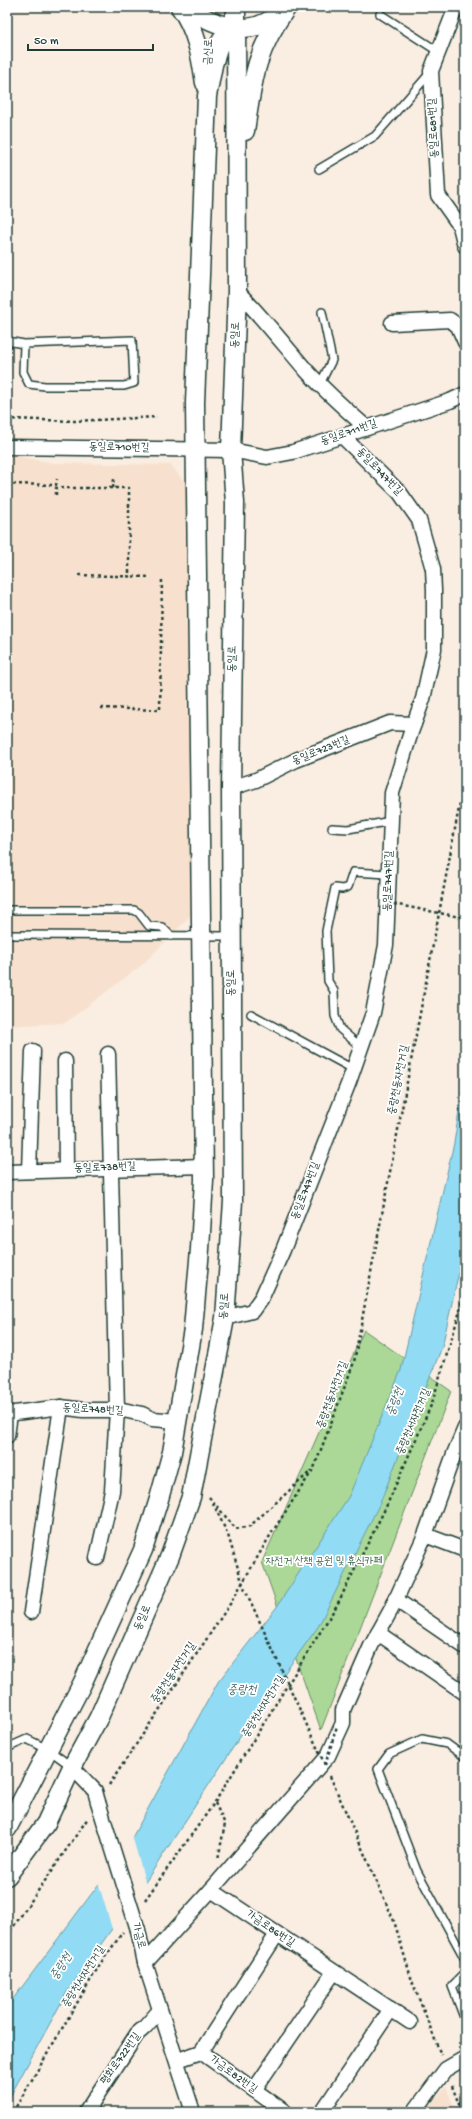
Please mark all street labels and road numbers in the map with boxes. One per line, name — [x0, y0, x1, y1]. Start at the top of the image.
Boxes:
street label: 금신로 — [202, 38, 216, 66]
street label: 동일로681번길 — [425, 97, 442, 158]
street label: 동일로 — [230, 321, 242, 348]
street label: 동일로711번길 — [319, 417, 379, 448]
street label: 동일로710번길 — [89, 440, 150, 455]
street label: 동일로747번길 — [354, 445, 405, 498]
street label: 동일로 — [227, 645, 239, 672]
street label: 동일로723번길 — [290, 733, 352, 768]
street label: 동일로747번길 — [381, 850, 396, 912]
street label: 동일로 — [226, 970, 238, 996]
street label: 중랑천동자전거길 — [385, 1044, 412, 1116]
street label: 동일로738번길 — [74, 1160, 136, 1175]
street label: 동일로747번길 — [289, 1160, 323, 1222]
street label: 동일로 — [218, 1292, 232, 1320]
street label: 중랑천동자전거길 — [314, 1359, 351, 1430]
street label: 중랑천서자전거길 — [394, 1387, 433, 1457]
street label: 동일로748번길 — [62, 1401, 124, 1418]
street label: 동일로 — [132, 1603, 154, 1633]
street label: 중랑천동자전거길 — [148, 1640, 199, 1706]
street label: 중랑천서자전거길 — [239, 1673, 288, 1740]
street label: 가금로86번길 — [243, 1908, 297, 1950]
street label: 가금로 — [129, 1922, 147, 1950]
street label: 중랑천서자전거길 — [59, 1943, 108, 2010]
street label: 평화로722번길 — [98, 2030, 143, 2087]
street label: 가금로82번길 — [207, 2053, 260, 2096]

